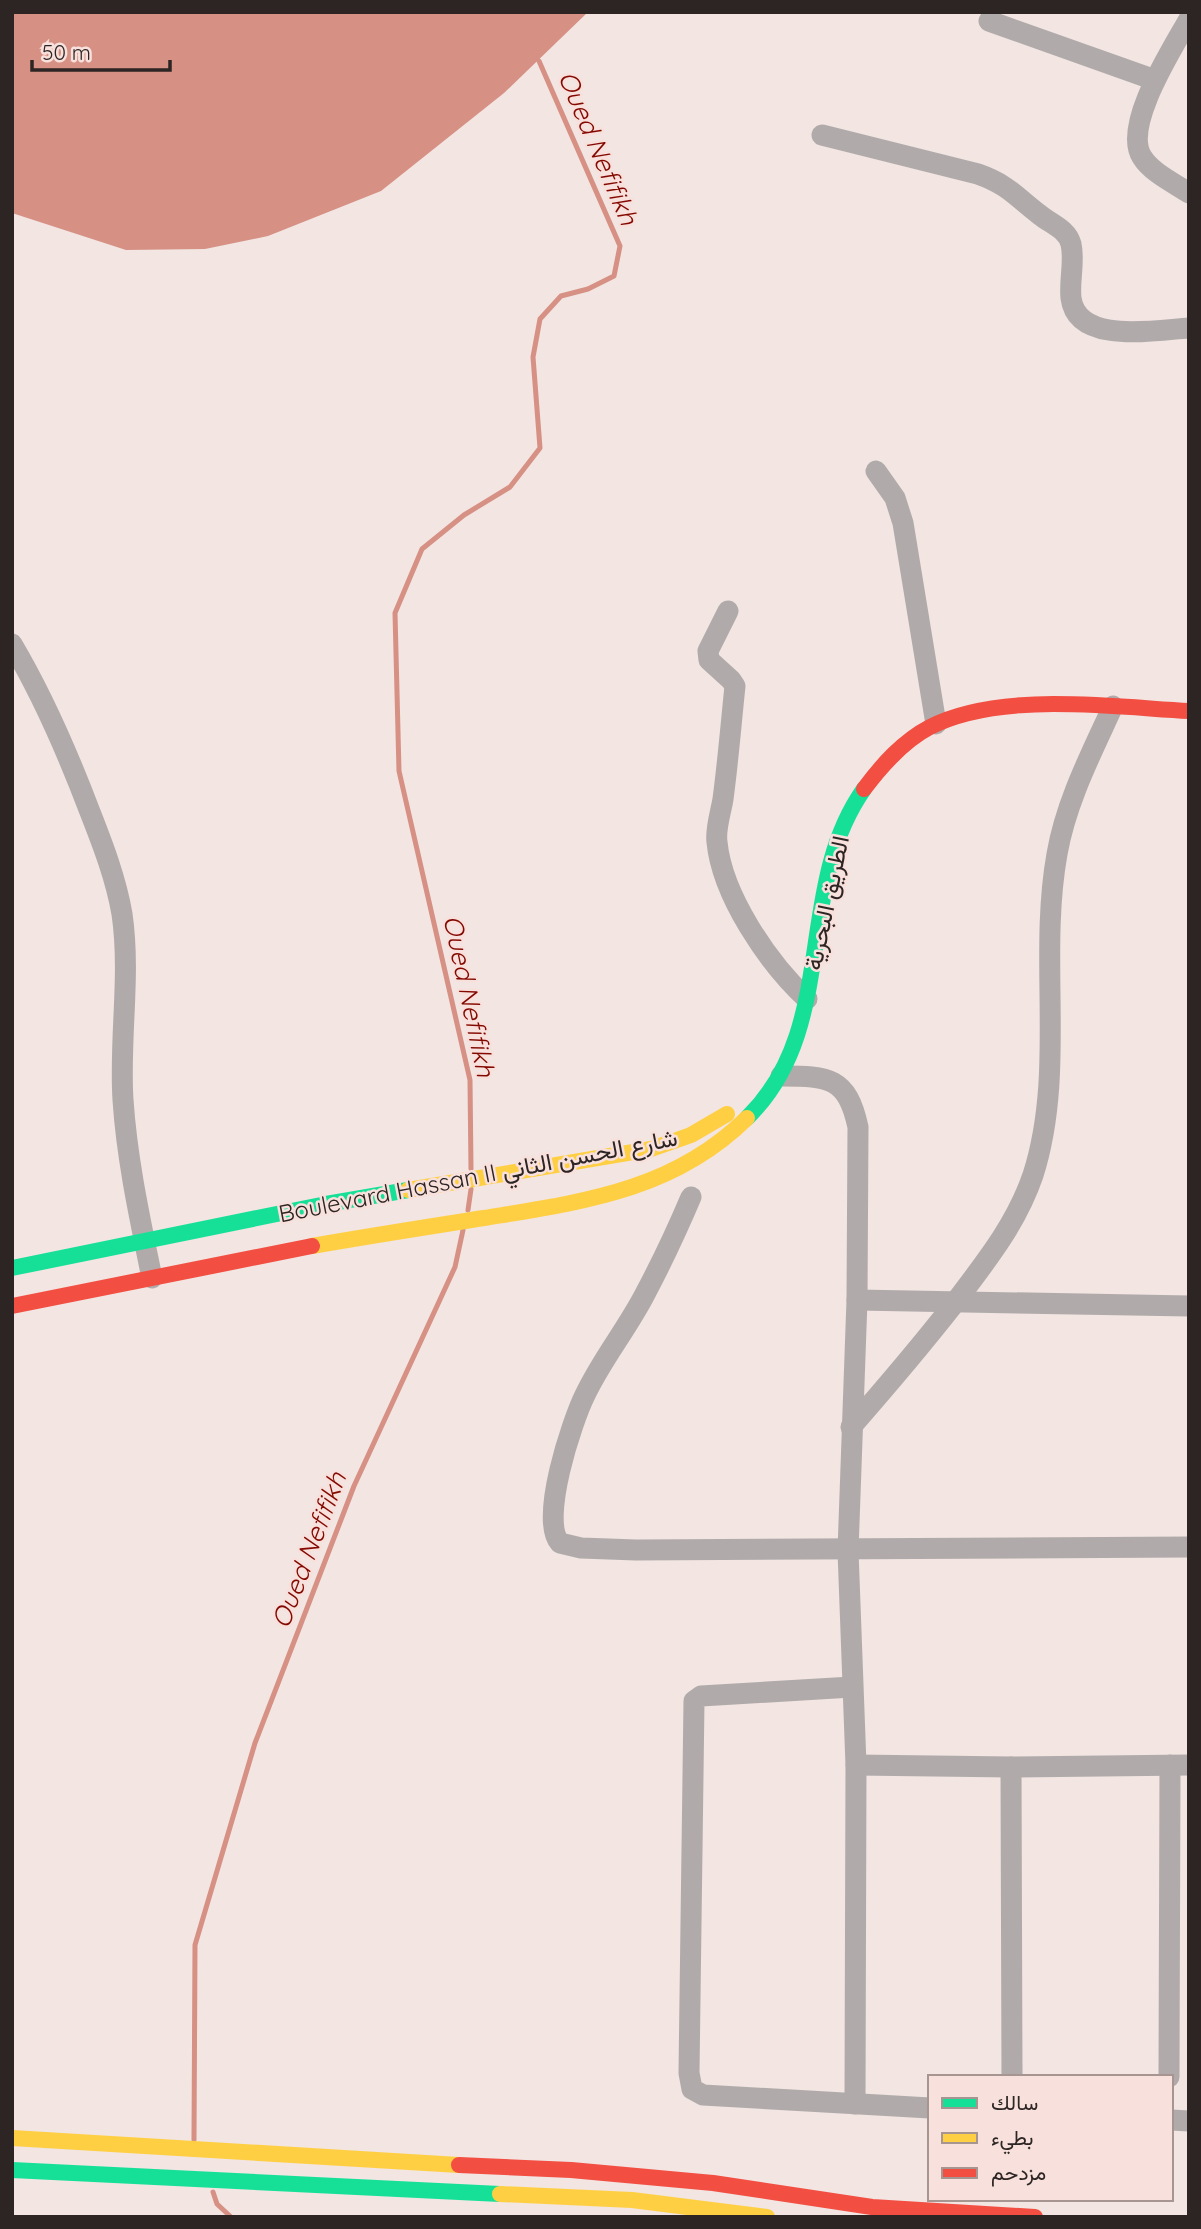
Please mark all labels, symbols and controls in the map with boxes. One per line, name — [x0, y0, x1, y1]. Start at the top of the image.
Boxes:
scale bar — [32, 28, 170, 72]
text: 50 m — [42, 39, 91, 65]
water label: Oued Nefifikh — [551, 66, 646, 231]
street label: الطريق البحرية — [797, 833, 856, 973]
water label: Oued Nefifikh — [436, 912, 503, 1081]
street label: Boulevard Hassan II شارع الحسن الثاني — [276, 1122, 681, 1233]
water label: Oued Nefifikh — [264, 1466, 354, 1632]
legend — [928, 2075, 1173, 2201]
text: سالك — [991, 2089, 1038, 2115]
text: بطيء — [991, 2124, 1034, 2155]
text: مزدحم — [991, 2159, 1046, 2187]

